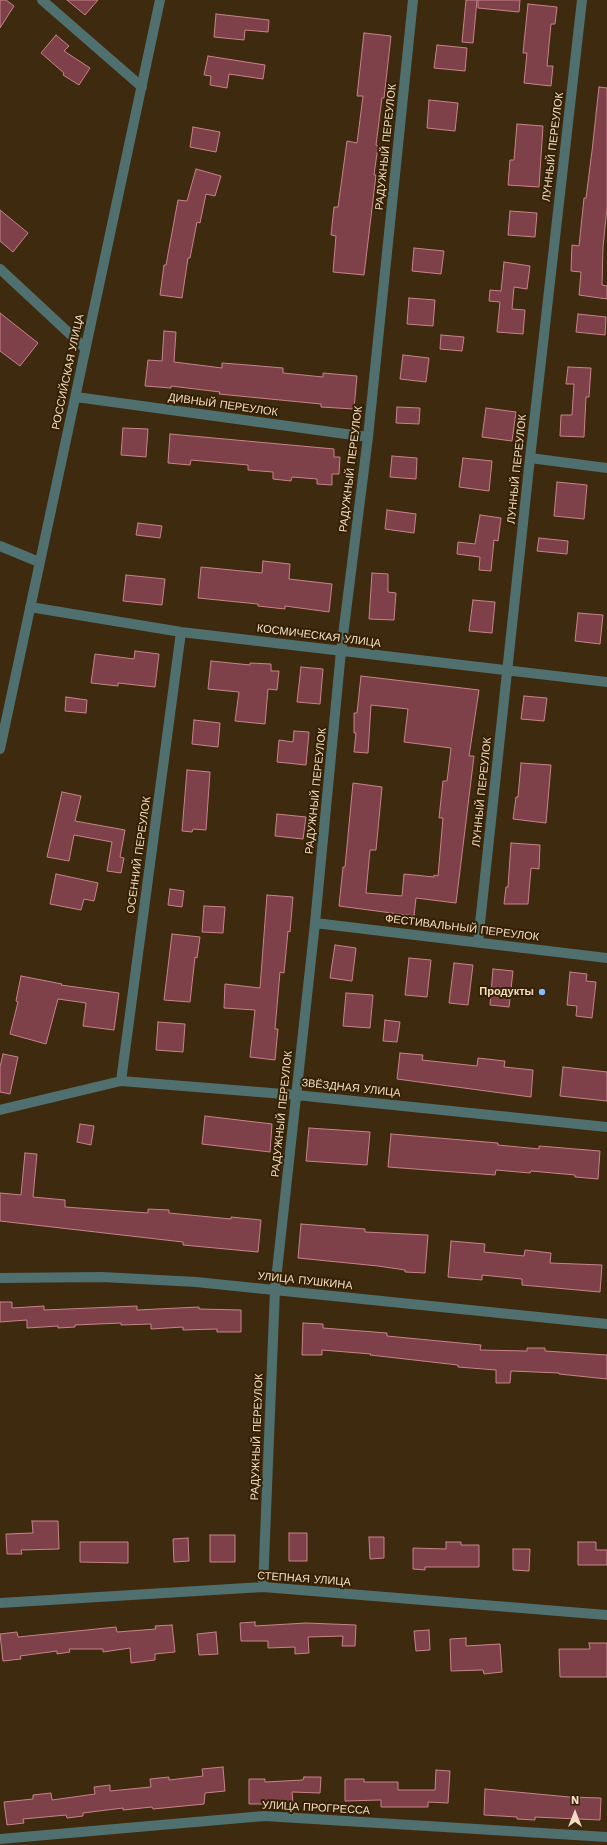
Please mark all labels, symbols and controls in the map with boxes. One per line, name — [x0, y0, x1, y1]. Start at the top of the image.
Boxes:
street label: РАДУЖНЫЙ ПЕРЕУЛОК — [373, 83, 399, 211]
street label: ЛУННЫЙ ПЕРЕУЛОК — [540, 92, 566, 202]
street label: РОССИЙСКАЯ УЛИЦА — [49, 313, 87, 431]
street label: ДИВНЫЙ ПЕРЕУЛОК — [167, 391, 279, 419]
street label: РАДУЖНЫЙ ПЕРЕУЛОК — [337, 405, 365, 533]
street label: ЛУННЫЙ ПЕРЕУЛОК — [505, 414, 529, 524]
street label: КОСМИЧЕСКАЯ УЛИЦА — [256, 622, 382, 650]
street label: РАДУЖНЫЙ ПЕРЕУЛОК — [303, 727, 329, 855]
street label: ЛУННЫЙ ПЕРЕУЛОК — [470, 737, 494, 847]
street label: ОСЕННИЙ ПЕРЕУЛОК — [124, 796, 154, 914]
street label: ФЕСТИВАЛЬНЫЙ ПЕРЕУЛОК — [384, 912, 540, 944]
place label: Продукты — [479, 985, 534, 999]
marker: Продукты — [537, 987, 547, 997]
street label: РАДУЖНЫЙ ПЕРЕУЛОК — [269, 1050, 295, 1178]
street label: ЗВЁЗДНАЯ УЛИЦА — [301, 1076, 401, 1100]
street label: УЛИЦА ПУШКИНА — [257, 1269, 353, 1293]
street label: РАДУЖНЫЙ ПЕРЕУЛОК — [248, 1373, 266, 1501]
street label: СТЕПНАЯ УЛИЦА — [257, 1569, 351, 1589]
north arrow — [555, 1793, 595, 1833]
text: N — [571, 1794, 579, 1807]
street label: УЛИЦА ПРОГРЕССА — [262, 1799, 370, 1817]

